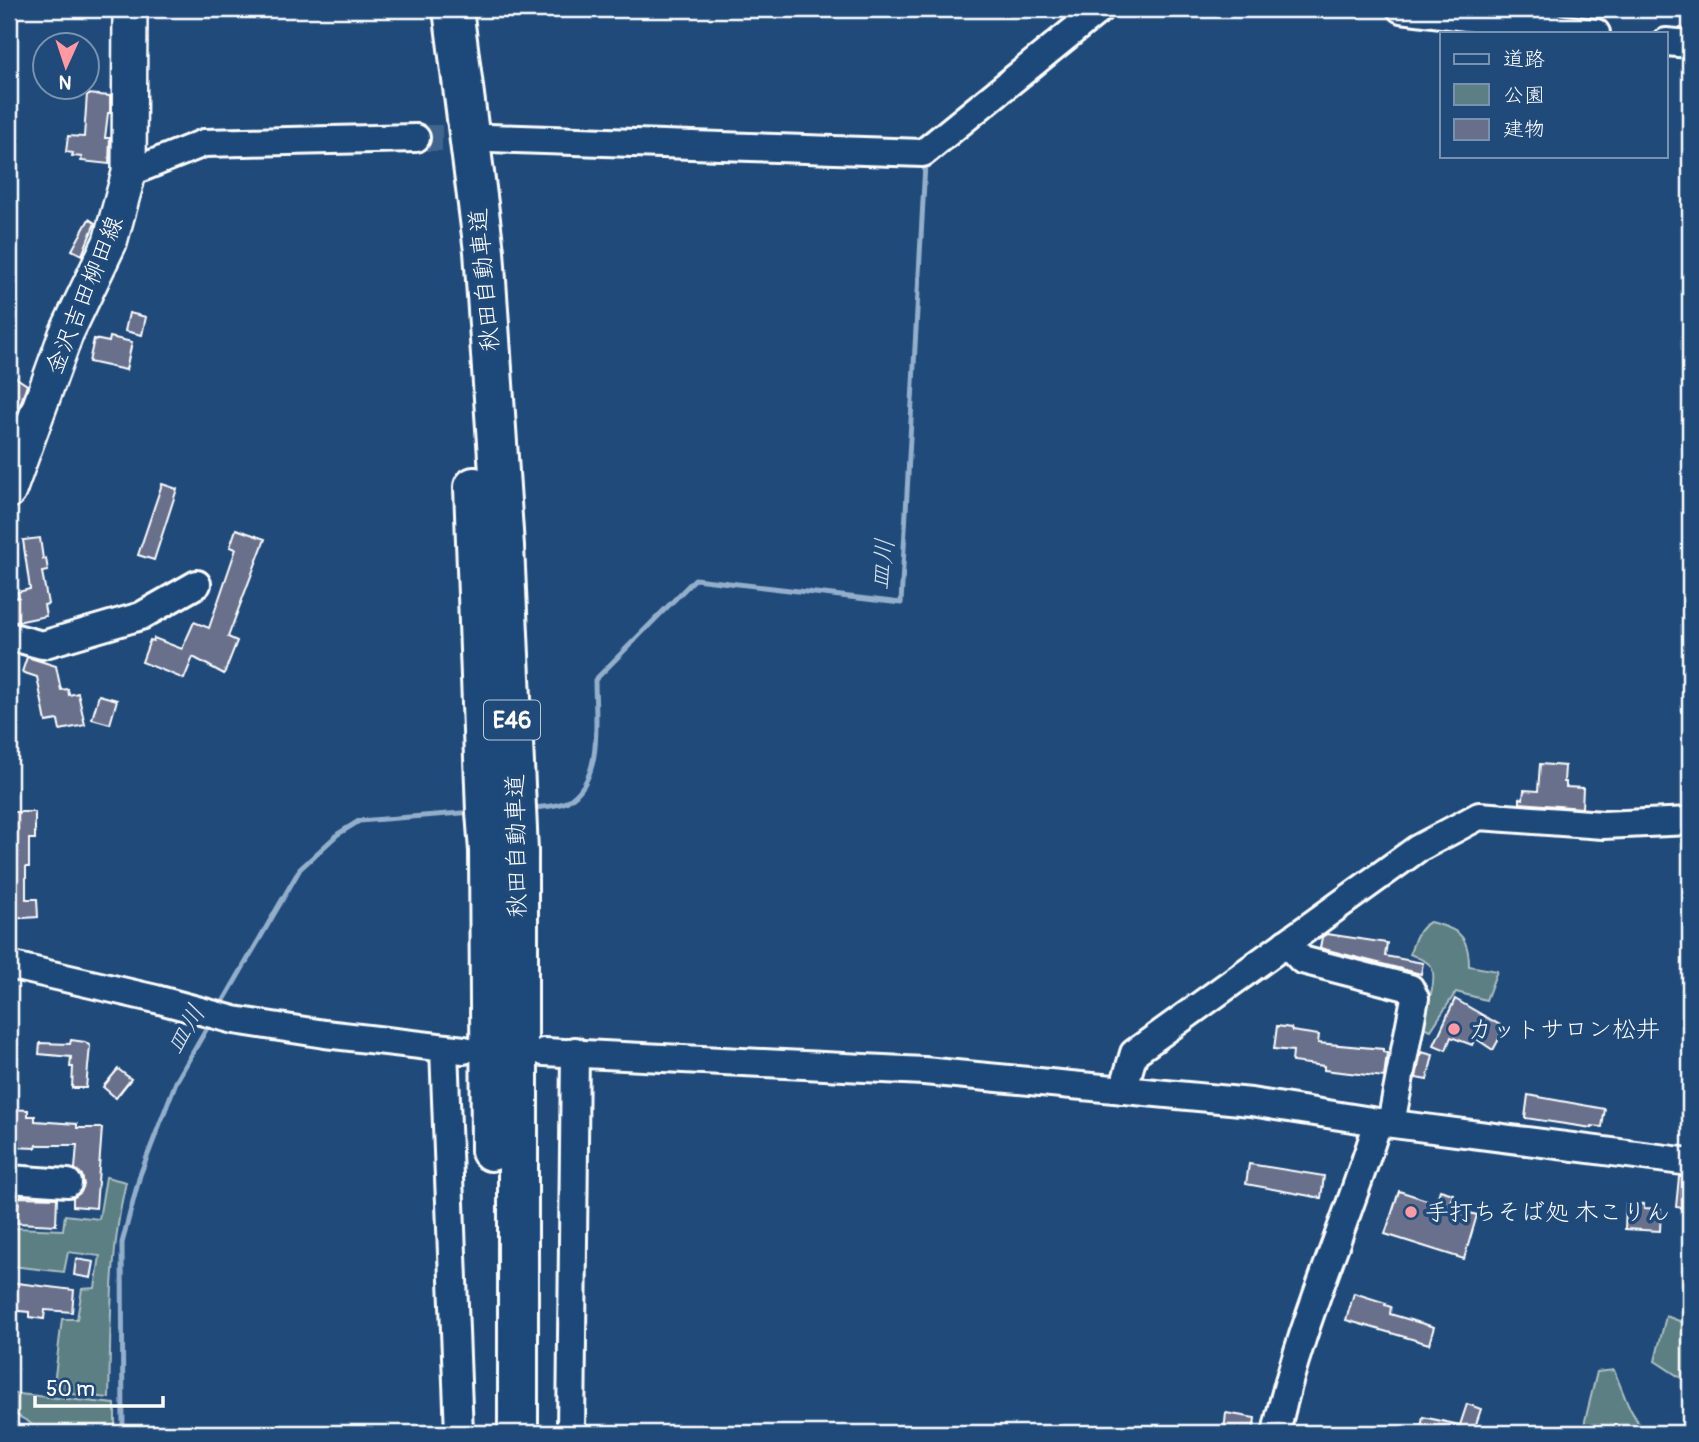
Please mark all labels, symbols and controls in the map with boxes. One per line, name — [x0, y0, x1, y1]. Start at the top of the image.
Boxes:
north arrow — [32, 32, 102, 102]
legend — [1440, 32, 1668, 158]
text: 道路 — [1503, 46, 1545, 73]
text: N — [58, 70, 72, 94]
text: 公園 — [1503, 82, 1545, 109]
text: 建物 — [1503, 116, 1545, 143]
street label: 秋田自動車道 — [464, 207, 505, 353]
street label: 金沢吉田柳田線 — [40, 212, 129, 379]
water label: 皿川 — [864, 537, 902, 592]
road number: E46 — [484, 700, 540, 740]
street label: 秋田自動車道 — [501, 774, 532, 918]
water label: 皿川 — [159, 999, 213, 1060]
place label: カットサロン松井 — [1468, 1015, 1660, 1044]
marker: カットサロン松井 — [1446, 1021, 1462, 1037]
place label: 手打ちそば処 木こりん — [1425, 1198, 1670, 1227]
marker: 手打ちそば処 木こりん — [1403, 1204, 1419, 1220]
scale bar — [35, 1365, 163, 1409]
text: 50 m — [46, 1376, 95, 1403]

